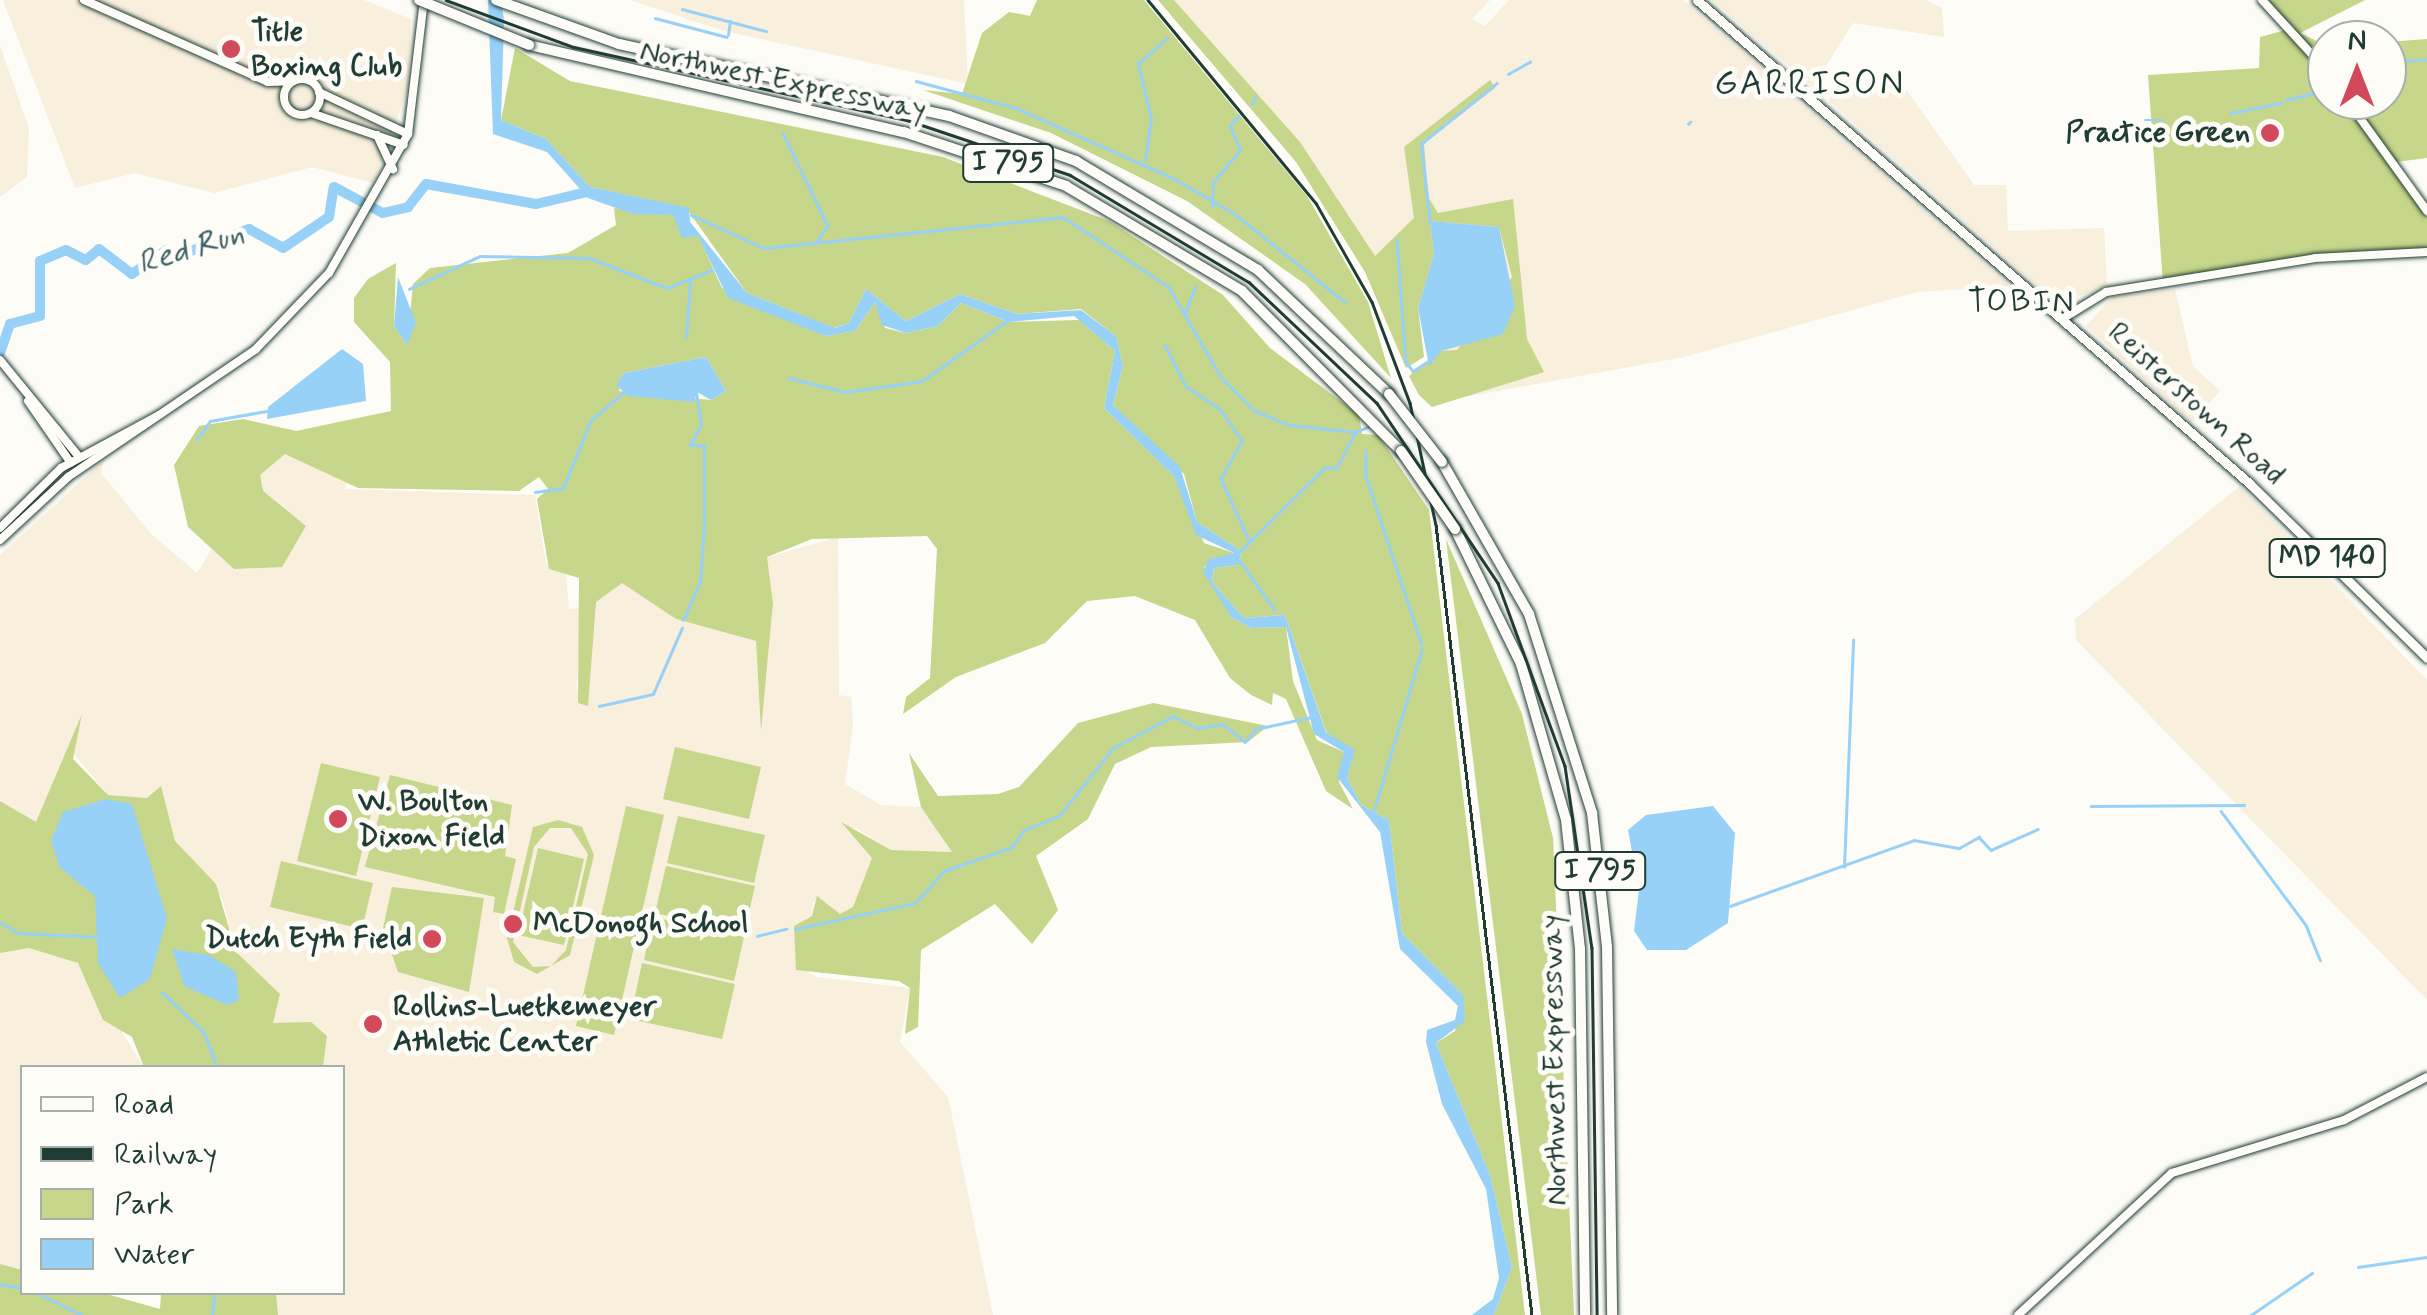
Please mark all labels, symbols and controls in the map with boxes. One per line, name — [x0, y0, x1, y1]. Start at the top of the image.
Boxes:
place label: Title Boxing Club — [251, 14, 409, 84]
north arrow — [2307, 20, 2407, 120]
text: N — [2348, 23, 2366, 60]
street label: Northwest Expressway — [637, 33, 929, 129]
marker: Title Boxing Club — [220, 38, 242, 60]
district label: GARRISON — [1713, 63, 1907, 105]
place label: Practice Green — [2059, 115, 2250, 151]
marker: Practice Green — [2259, 122, 2281, 144]
road number: I 795 — [960, 140, 1056, 186]
water label: Red Run — [132, 214, 250, 284]
district label: TOBIN — [1968, 283, 2076, 321]
street label: Reisterstown Road — [2100, 315, 2292, 493]
road number: MD 140 — [2267, 535, 2387, 581]
place label: W. Boulton Dixon Field — [358, 784, 504, 854]
marker: W. Boulton Dixon Field — [327, 808, 349, 830]
road number: I 795 — [1552, 848, 1648, 894]
place label: McDonogh School — [533, 906, 749, 942]
marker: McDonogh School — [502, 913, 524, 935]
street label: Northwest Expressway — [1534, 914, 1576, 1206]
place label: Dutch Eyth Field — [205, 921, 412, 957]
marker: Dutch Eyth Field — [421, 928, 443, 950]
place label: Rollins-Luetkemeyer Athletic Center — [393, 989, 656, 1060]
marker: Rollins-Luetkemeyer Athletic Center — [362, 1013, 384, 1035]
legend — [20, 1065, 345, 1295]
text: Road — [114, 1085, 174, 1124]
text: Railway — [114, 1135, 217, 1174]
text: Park — [114, 1185, 174, 1224]
text: Water — [114, 1235, 194, 1274]

